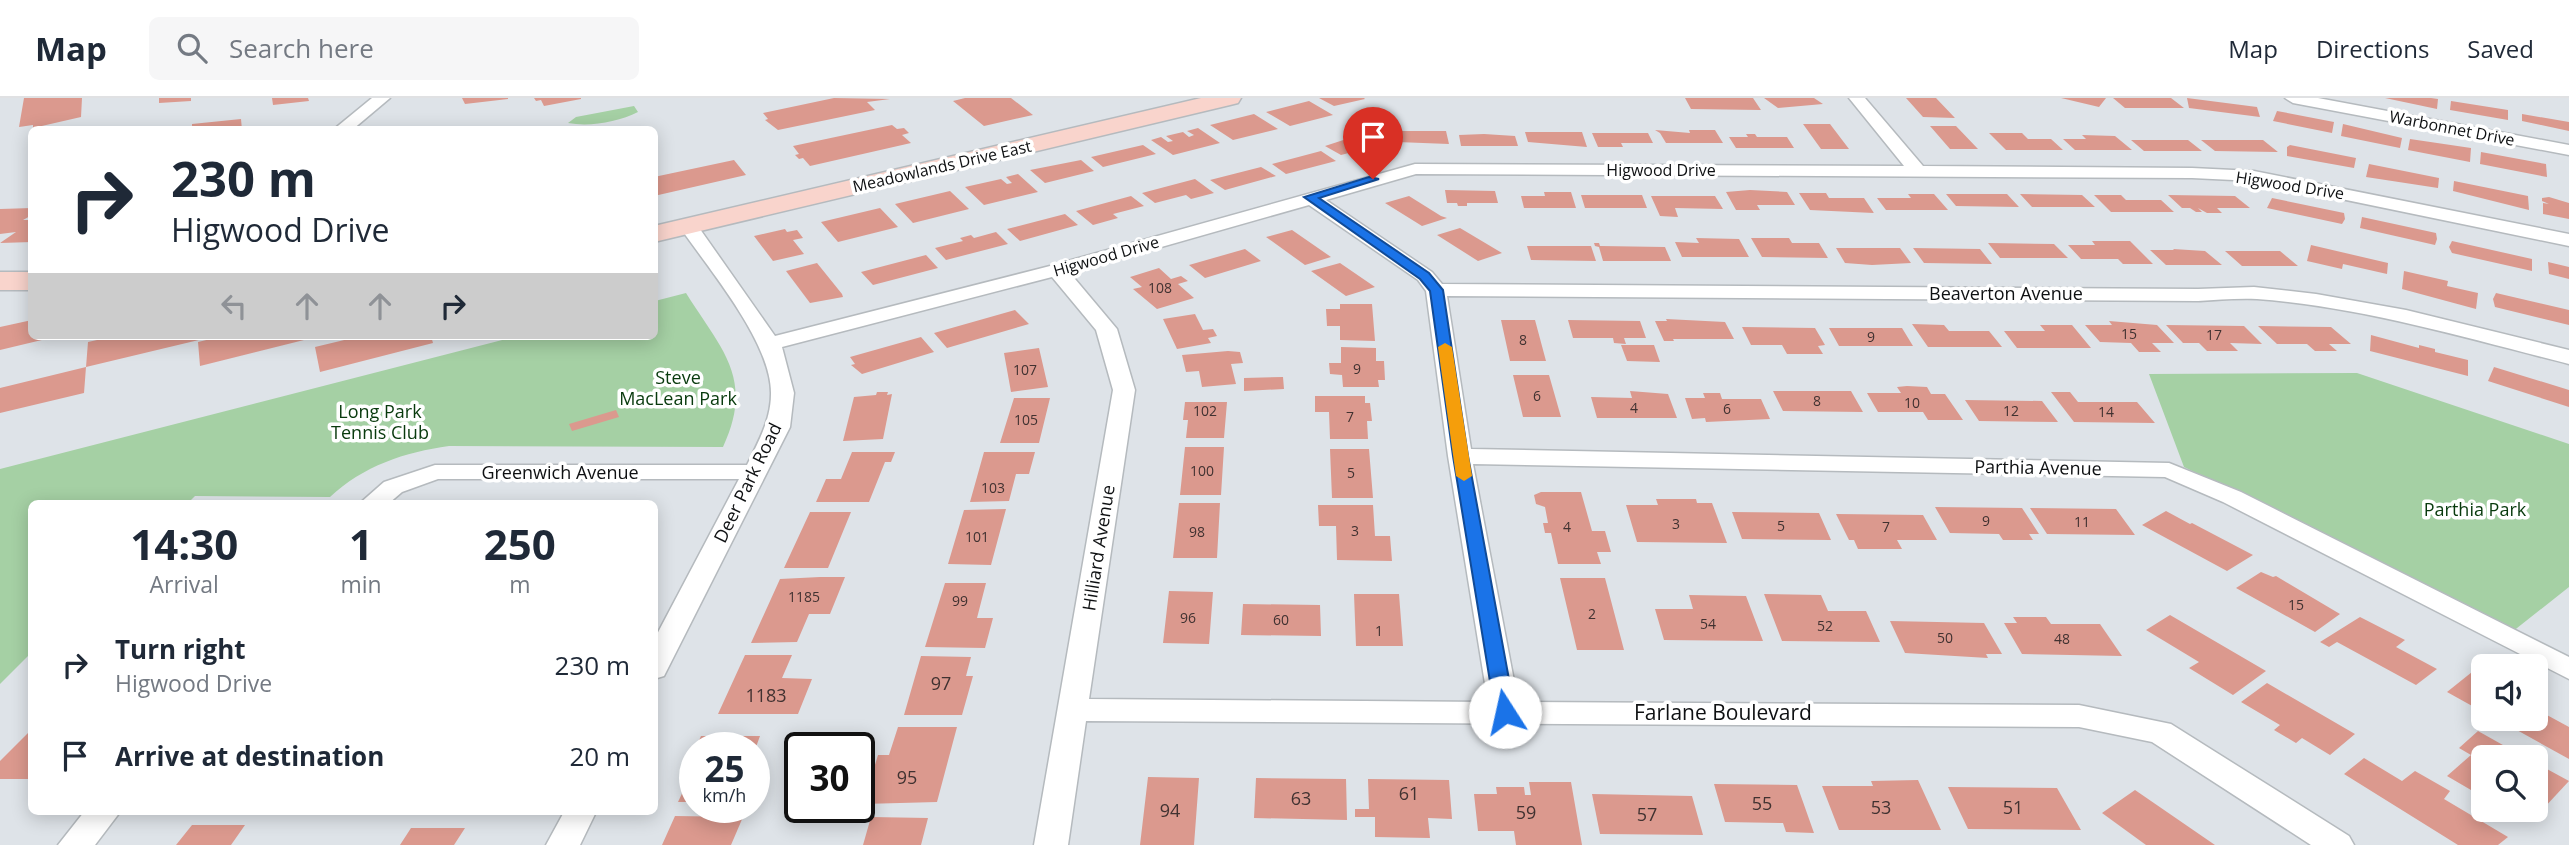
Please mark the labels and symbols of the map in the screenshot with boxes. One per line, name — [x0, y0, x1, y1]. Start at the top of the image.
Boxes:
street label: Warbonnet Drive — [2387, 105, 2517, 151]
pin — [1343, 107, 1403, 179]
street label: Meadowlands Drive East — [850, 135, 1034, 197]
street label: Higwood Drive — [1606, 159, 1716, 181]
street label: Higwood Drive — [2234, 166, 2346, 204]
street label: Higwood Drive — [1050, 230, 1162, 282]
house number: 108 — [1148, 278, 1172, 297]
street label: Beaverton Avenue — [1929, 281, 2083, 305]
house number: 15 — [2121, 324, 2137, 343]
house number: 17 — [2206, 325, 2222, 344]
house number: 9 — [1867, 327, 1875, 346]
house number: 8 — [1519, 330, 1527, 349]
house number: 9 — [1353, 359, 1361, 378]
house number: 107 — [1013, 360, 1037, 379]
park label: Steve MacLean Park — [619, 365, 737, 410]
house number: 6 — [1533, 386, 1541, 405]
house number: 8 — [1813, 391, 1821, 410]
house number: 10 — [1904, 393, 1920, 412]
house number: 4 — [1630, 398, 1638, 417]
park label: Long Park Tennis Club — [331, 399, 429, 444]
house number: 6 — [1723, 399, 1731, 418]
house number: 102 — [1193, 401, 1217, 420]
house number: 12 — [2003, 401, 2019, 420]
house number: 14 — [2098, 402, 2114, 421]
house number: 7 — [1346, 407, 1354, 426]
house number: 105 — [1014, 410, 1038, 429]
street label: Deer Park Road — [708, 419, 787, 547]
street label: Parthia Avenue — [1974, 454, 2102, 480]
street label: Greenwich Avenue — [481, 460, 639, 484]
house number: 100 — [1190, 461, 1214, 480]
house number: 5 — [1347, 463, 1355, 482]
house number: 103 — [981, 478, 1005, 497]
street label: Hilliard Avenue — [1076, 483, 1120, 613]
park label: Parthia Park — [2424, 497, 2527, 521]
house number: 9 — [1982, 511, 1990, 530]
house number: 11 — [2074, 512, 2090, 531]
house number: 3 — [1672, 514, 1680, 533]
house number: 5 — [1777, 516, 1785, 535]
house number: 4 — [1563, 517, 1571, 536]
house number: 7 — [1882, 517, 1890, 536]
house number: 3 — [1351, 521, 1359, 540]
house number: 98 — [1189, 522, 1205, 541]
house number: 101 — [965, 527, 989, 546]
house number: 1185 — [788, 587, 820, 606]
house number: 99 — [952, 591, 968, 610]
house number: 15 — [2288, 595, 2304, 614]
house number: 2 — [1588, 604, 1596, 623]
house number: 96 — [1180, 608, 1196, 627]
house number: 60 — [1273, 610, 1289, 629]
house number: 54 — [1700, 614, 1716, 633]
house number: 52 — [1817, 616, 1833, 635]
house number: 1 — [1375, 621, 1383, 640]
house number: 50 — [1937, 628, 1953, 647]
house number: 48 — [2054, 629, 2070, 648]
house number: 97 — [931, 671, 951, 695]
position arrow — [1468, 675, 1542, 749]
house number: 1183 — [745, 683, 787, 707]
street label: Farlane Boulevard — [1634, 698, 1812, 726]
speed limit sign: 30 — [784, 732, 875, 823]
house number: 95 — [897, 765, 917, 789]
house number: 61 — [1399, 781, 1419, 805]
house number: 63 — [1291, 786, 1311, 810]
house number: 55 — [1752, 791, 1772, 815]
house number: 53 — [1871, 795, 1891, 819]
house number: 51 — [2003, 795, 2023, 819]
house number: 94 — [1160, 798, 1180, 822]
house number: 59 — [1516, 800, 1536, 824]
house number: 57 — [1637, 802, 1657, 826]

